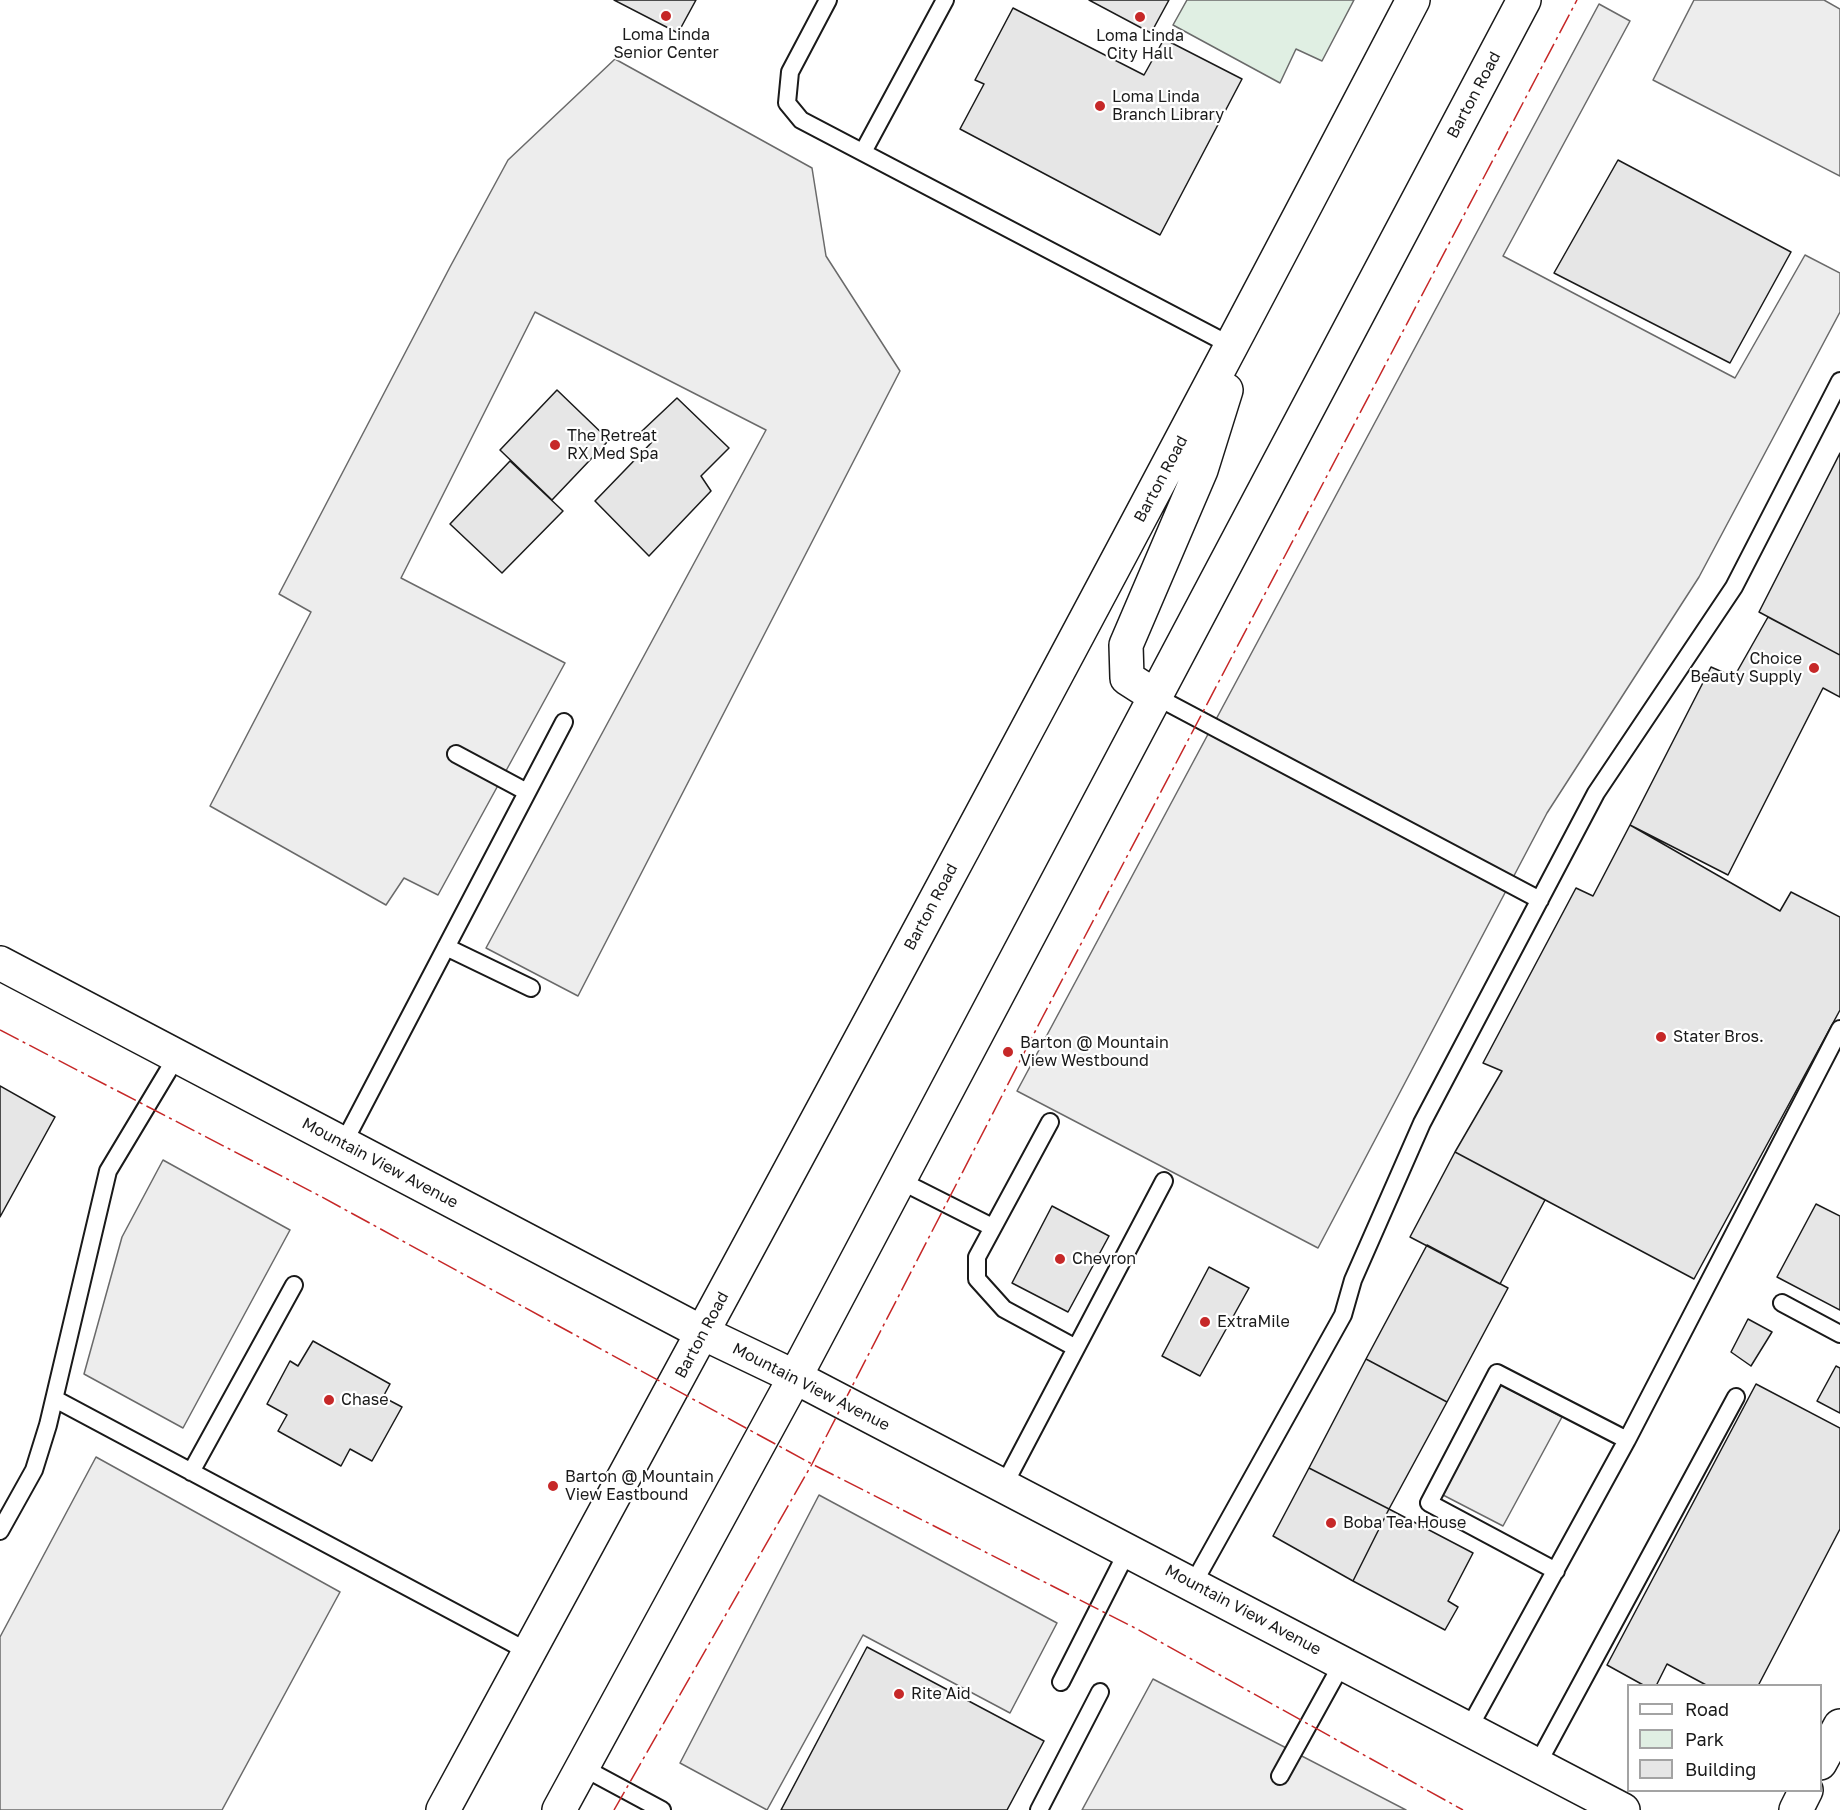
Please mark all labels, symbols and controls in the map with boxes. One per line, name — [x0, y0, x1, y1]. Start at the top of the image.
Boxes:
marker: Loma Linda Senior Center — [659, 9, 673, 23]
marker: Loma Linda City Hall — [1133, 10, 1147, 24]
place label: Loma Linda Senior Center — [613, 25, 719, 63]
place label: Loma Linda City Hall — [1096, 26, 1184, 64]
street label: Barton Road — [1443, 48, 1505, 142]
place label: Loma Linda Branch Library — [1112, 87, 1224, 125]
marker: Loma Linda Branch Library — [1093, 99, 1107, 113]
place label: The Retreat RX Med Spa — [567, 426, 658, 464]
street label: Barton Road — [1130, 432, 1192, 526]
marker: The Retreat RX Med Spa — [548, 438, 562, 452]
place label: Choice Beauty Supply — [1690, 649, 1802, 687]
marker: Choice Beauty Supply — [1807, 661, 1821, 675]
street label: Barton Road — [900, 860, 962, 954]
place label: Stater Bros. — [1673, 1027, 1764, 1047]
marker: Stater Bros. — [1654, 1030, 1668, 1044]
place label: Barton @ Mountain View Westbound — [1020, 1033, 1169, 1071]
marker: Barton @ Mountain View Westbound — [1001, 1045, 1015, 1059]
street label: Mountain View Avenue — [299, 1114, 461, 1212]
place label: Chevron — [1072, 1249, 1136, 1269]
marker: Chevron — [1053, 1252, 1067, 1266]
street label: Barton Road — [671, 1288, 733, 1382]
place label: ExtraMile — [1217, 1312, 1290, 1332]
marker: ExtraMile — [1198, 1315, 1212, 1329]
street label: Mountain View Avenue — [729, 1339, 893, 1435]
place label: Chase — [341, 1390, 389, 1410]
marker: Chase — [322, 1393, 336, 1407]
place label: Barton @ Mountain View Eastbound — [565, 1467, 714, 1505]
marker: Barton @ Mountain View Eastbound — [546, 1479, 560, 1493]
place label: Boba Tea House — [1343, 1513, 1466, 1533]
marker: Boba Tea House — [1324, 1516, 1338, 1530]
street label: Mountain View Avenue — [1162, 1561, 1324, 1659]
place label: Rite Aid — [911, 1684, 971, 1704]
legend — [1627, 1684, 1822, 1792]
marker: Rite Aid — [892, 1687, 906, 1701]
text: Road — [1685, 1698, 1729, 1720]
text: Park — [1685, 1728, 1724, 1750]
text: Building — [1685, 1758, 1756, 1780]

